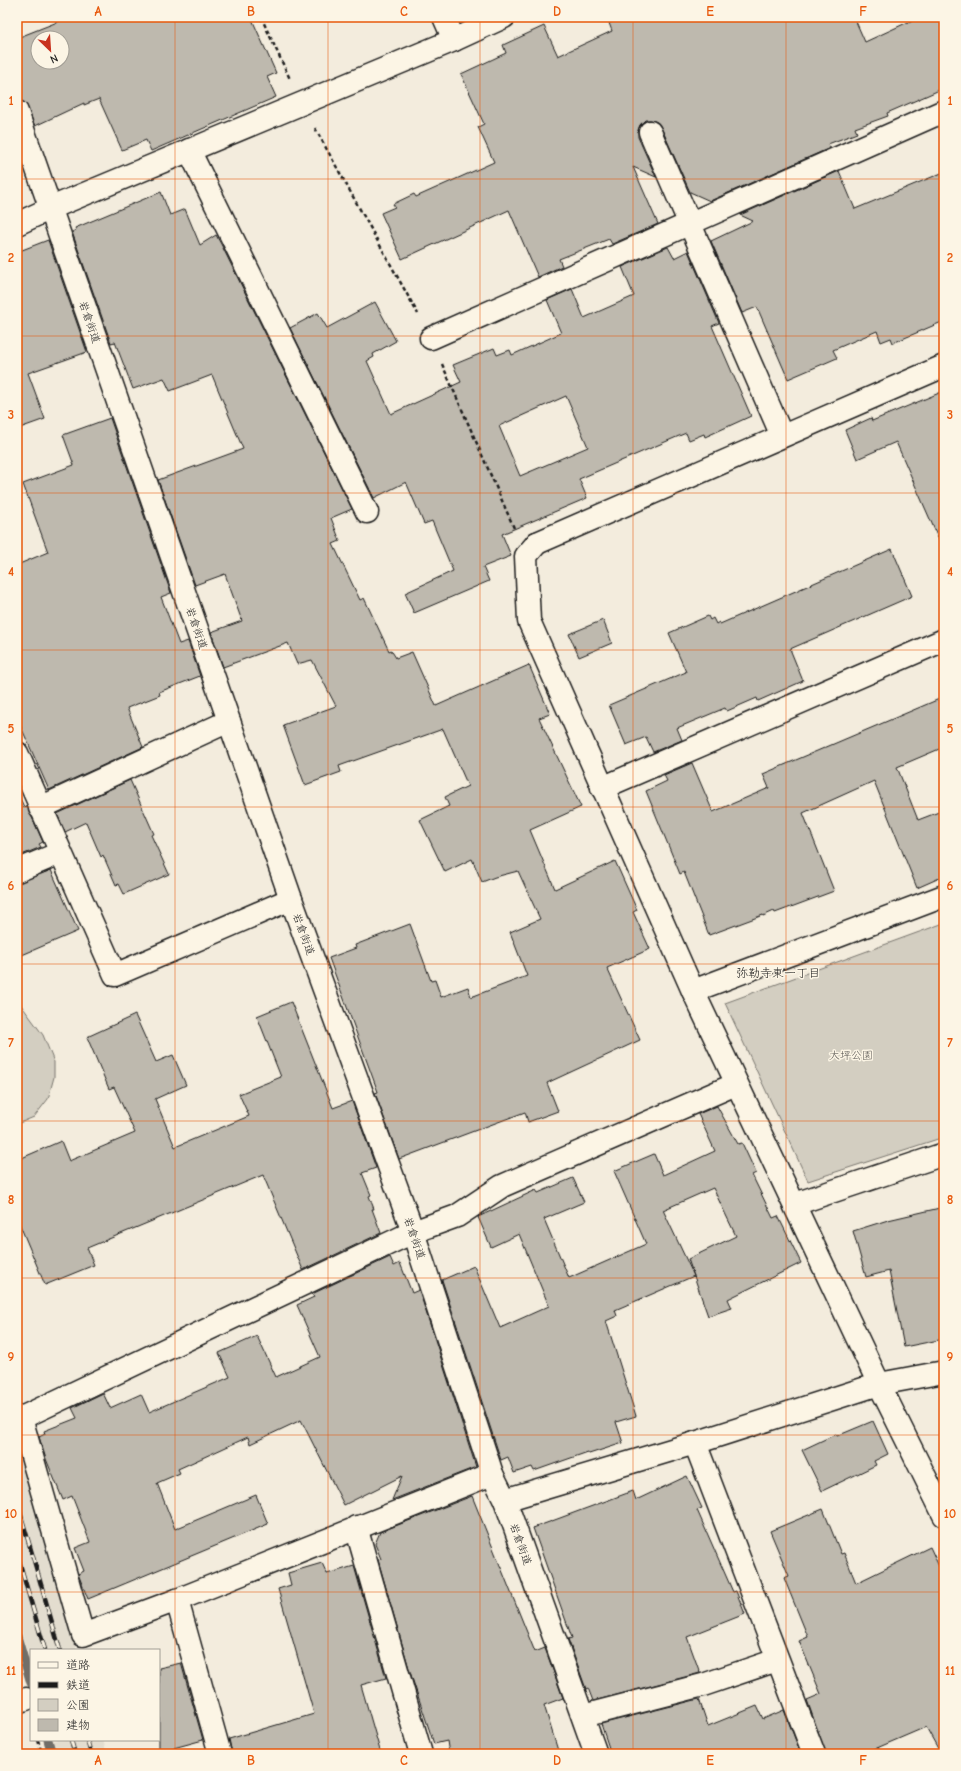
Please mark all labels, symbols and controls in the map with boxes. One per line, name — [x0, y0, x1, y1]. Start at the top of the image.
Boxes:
text: A — [94, 4, 102, 19]
text: B — [247, 4, 255, 19]
text: C — [400, 4, 408, 19]
text: D — [553, 4, 561, 19]
text: E — [706, 4, 714, 19]
text: F — [859, 4, 867, 19]
north arrow — [30, 30, 70, 70]
text: N — [48, 51, 60, 66]
text: 1 — [8, 93, 14, 108]
text: 1 — [947, 93, 953, 108]
text: 2 — [8, 250, 14, 265]
text: 2 — [947, 250, 953, 265]
street label: 岩倉街道 — [76, 299, 103, 345]
text: 3 — [8, 407, 14, 422]
text: 3 — [947, 407, 953, 422]
text: 4 — [8, 564, 14, 579]
text: 4 — [947, 564, 953, 579]
street label: 岩倉街道 — [183, 605, 210, 651]
text: 5 — [8, 721, 15, 736]
text: 5 — [947, 721, 954, 736]
text: 6 — [8, 878, 15, 893]
text: 6 — [947, 878, 954, 893]
street label: 岩倉街道 — [290, 911, 317, 957]
district label: 弥勒寺東一丁目 — [736, 966, 820, 980]
text: 7 — [8, 1035, 14, 1050]
text: 7 — [947, 1035, 953, 1050]
park label: 大坪公園 — [829, 1049, 873, 1062]
text: 8 — [8, 1192, 14, 1207]
text: 8 — [947, 1192, 953, 1207]
street label: 岩倉街道 — [401, 1215, 428, 1261]
text: 9 — [8, 1349, 15, 1364]
text: 9 — [947, 1349, 954, 1364]
text: 10 — [5, 1506, 17, 1521]
text: 10 — [944, 1506, 956, 1521]
street label: 岩倉街道 — [507, 1521, 534, 1567]
legend — [30, 1649, 160, 1741]
text: 道路 — [66, 1658, 90, 1672]
text: 11 — [6, 1663, 16, 1678]
text: 11 — [945, 1663, 955, 1678]
text: 鉄道 — [66, 1678, 90, 1692]
text: 公園 — [66, 1698, 90, 1712]
text: 建物 — [66, 1718, 90, 1732]
text: A — [94, 1753, 102, 1768]
text: B — [247, 1753, 255, 1768]
text: C — [400, 1753, 408, 1768]
text: D — [553, 1753, 561, 1768]
text: E — [706, 1753, 714, 1768]
text: F — [859, 1753, 867, 1768]

